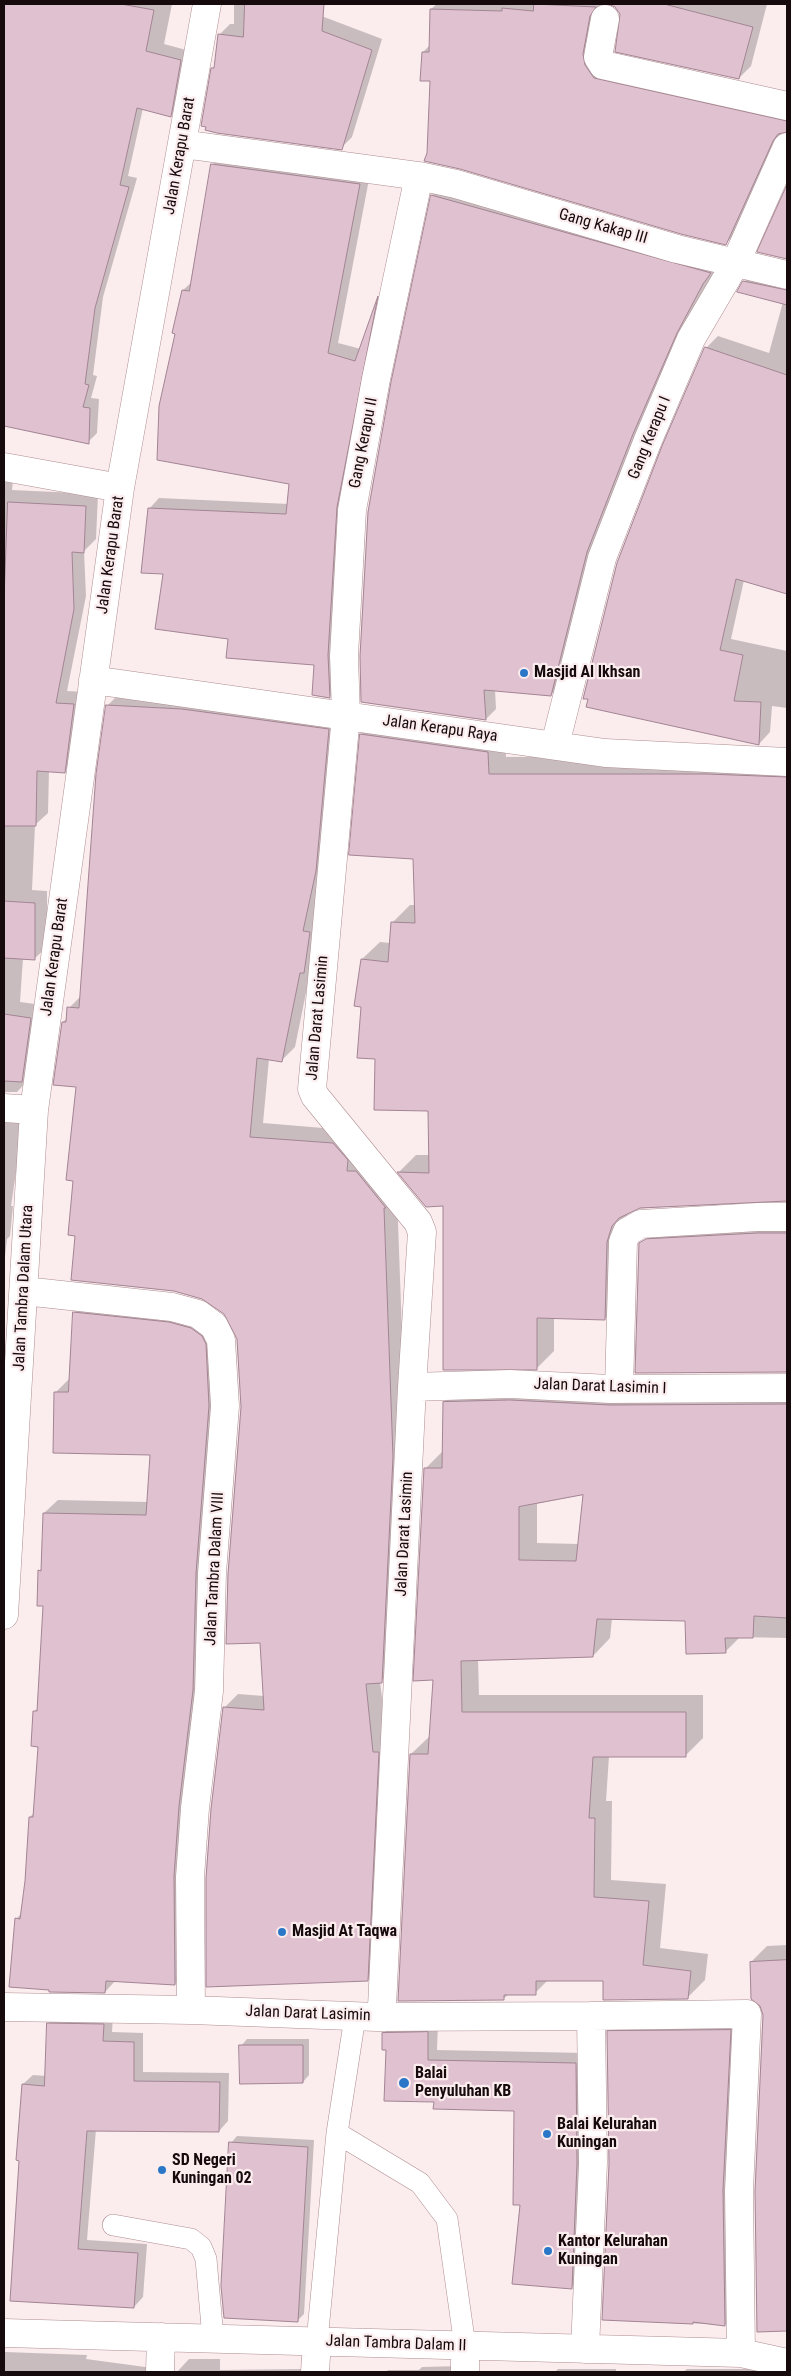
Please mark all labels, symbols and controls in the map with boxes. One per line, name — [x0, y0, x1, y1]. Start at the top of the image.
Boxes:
street label: Jalan Kerapu Barat — [160, 96, 200, 216]
street label: Gang Kakap III — [556, 205, 650, 249]
street label: Gang Kerapu I — [625, 394, 675, 482]
street label: Gang Kerapu II — [346, 396, 382, 490]
street label: Jalan Kerapu Barat — [93, 495, 129, 615]
place label: Masjid Al Ikhsan — [534, 663, 640, 683]
marker: Masjid Al Ikhsan — [518, 667, 530, 679]
street label: Jalan Kerapu Raya — [381, 711, 499, 747]
street label: Jalan Kerapu Barat — [37, 897, 73, 1017]
street label: Jalan Darat Lasimin — [303, 955, 333, 1081]
street label: Jalan Tambra Dalam Utara — [10, 1204, 38, 1372]
street label: Jalan Darat Lasimin I — [533, 1375, 667, 1399]
street label: Jalan Darat Lasimin — [392, 1471, 418, 1597]
street label: Jalan Tambra Dalam VIII — [201, 1492, 229, 1646]
place label: Masjid At Taqwa — [292, 1922, 397, 1942]
marker: Masjid At Taqwa — [276, 1926, 288, 1938]
street label: Jalan Darat Lasimin — [245, 2002, 371, 2026]
place label: Balai Penyuluhan KB — [415, 2064, 511, 2102]
marker: Balai Penyuluhan KB — [397, 2076, 411, 2090]
place label: Balai Kelurahan Kuningan — [557, 2115, 657, 2153]
marker: Balai Kelurahan Kuningan — [541, 2128, 553, 2140]
place label: SD Negeri Kuningan 02 — [172, 2151, 252, 2189]
marker: SD Negeri Kuningan 02 — [156, 2164, 168, 2176]
place label: Kantor Kelurahan Kuningan — [558, 2232, 668, 2270]
marker: Kantor Kelurahan Kuningan — [542, 2245, 554, 2257]
street label: Jalan Tambra Dalam II — [325, 2332, 467, 2356]

